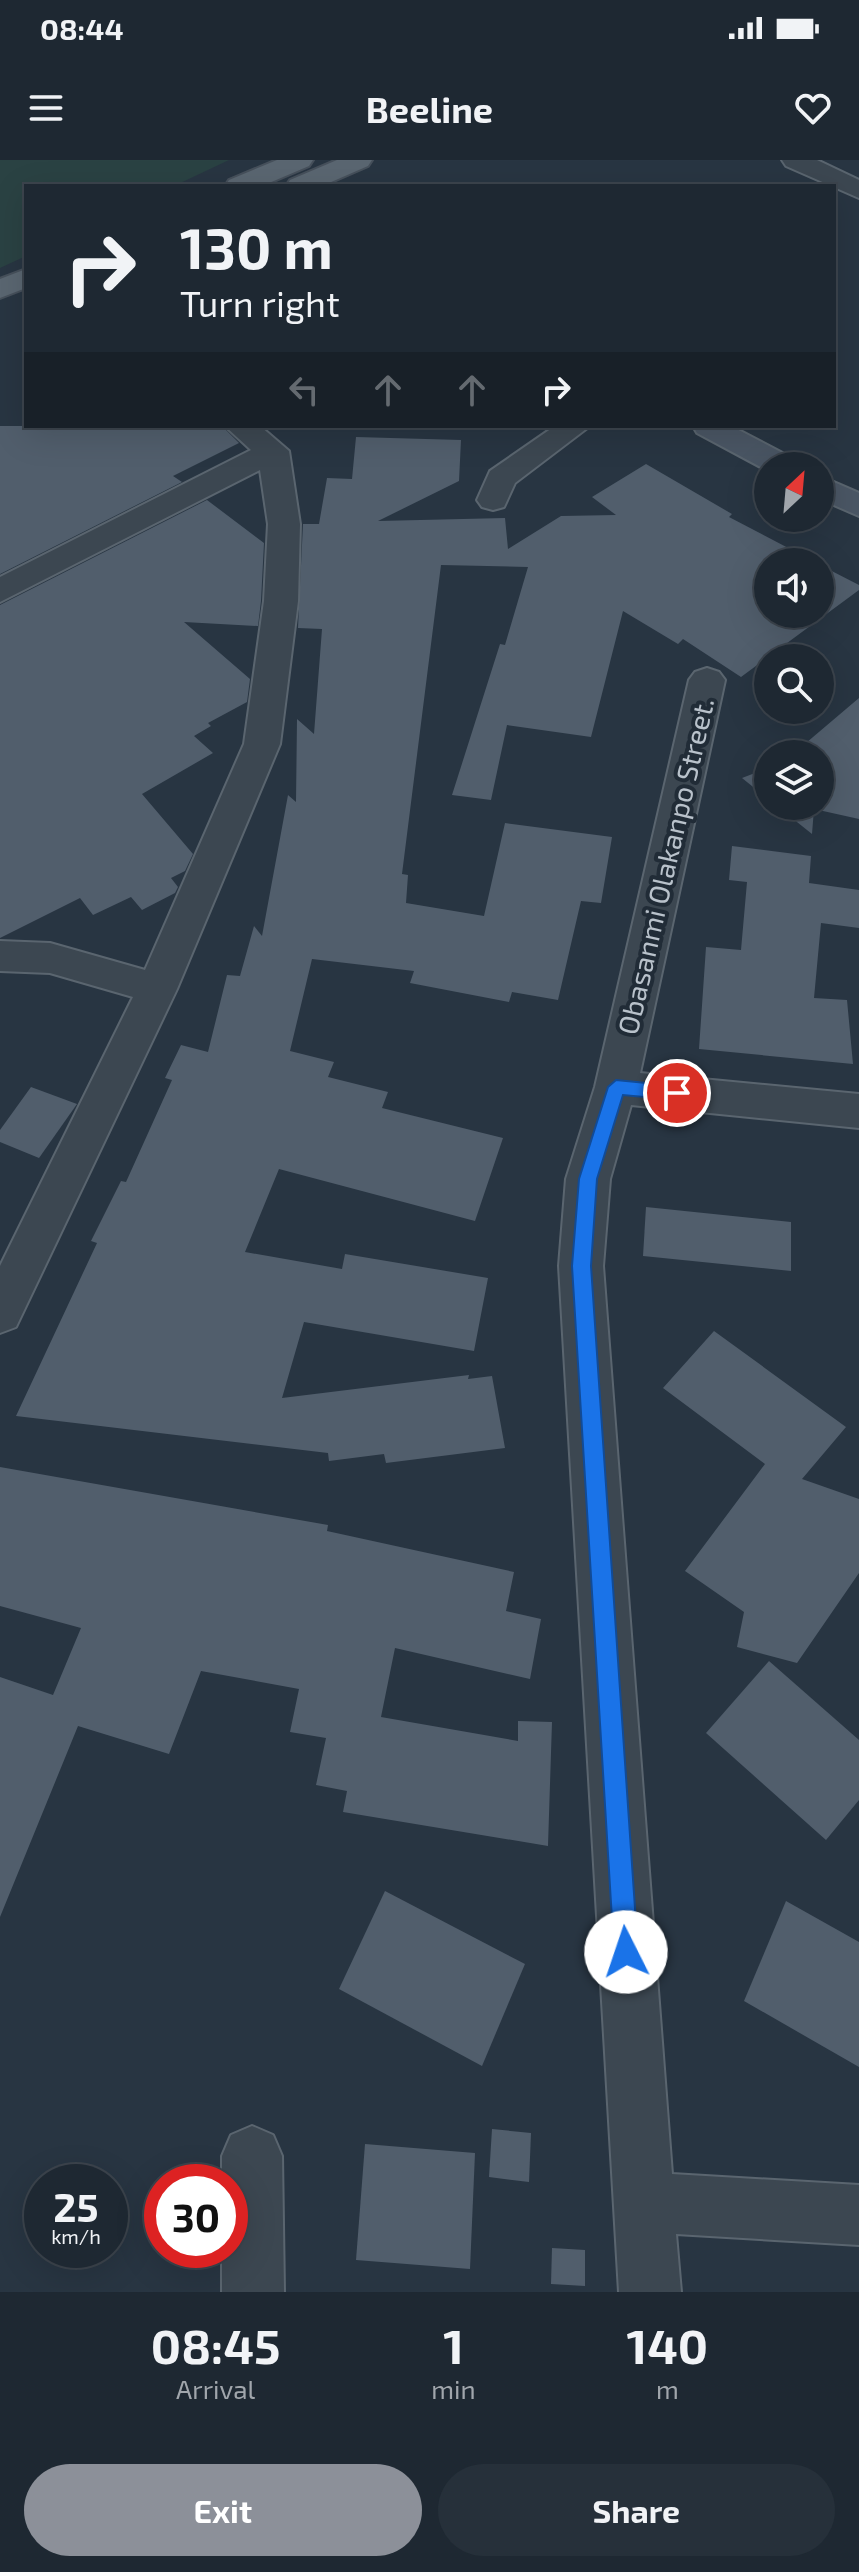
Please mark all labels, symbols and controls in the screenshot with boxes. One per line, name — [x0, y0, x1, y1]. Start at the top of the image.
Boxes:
text: 08:44 — [40, 10, 124, 46]
icon: menu — [24, 86, 68, 130]
icon: heart — [791, 86, 835, 130]
text: Beeline — [366, 87, 493, 130]
text: 130 m — [180, 213, 333, 280]
icon: right — [48, 216, 152, 320]
text: Turn right — [180, 281, 340, 324]
icon: left — [282, 368, 326, 412]
icon: ahead — [366, 368, 410, 412]
icon: ahead — [450, 368, 494, 412]
icon: right — [534, 368, 578, 412]
north arrow — [754, 452, 834, 532]
map controls — [754, 452, 834, 820]
button: sound — [754, 548, 834, 628]
button: search — [754, 644, 834, 724]
street label: Obasanmi Olakanpo Street. — [610, 694, 720, 1038]
button: layers — [754, 740, 834, 820]
pin — [643, 1059, 711, 1127]
icon: arrive — [655, 1071, 699, 1115]
position arrow — [584, 1910, 668, 1994]
speed limit sign: 30 — [144, 2164, 248, 2268]
text: 25 — [53, 2182, 99, 2230]
text: km/h — [51, 2224, 101, 2248]
text: 08:45 — [151, 2316, 280, 2374]
text: 1 — [443, 2316, 464, 2374]
text: 140 — [627, 2316, 708, 2374]
text: Arrival — [176, 2373, 255, 2404]
text: min — [431, 2373, 476, 2404]
text: m — [656, 2373, 679, 2404]
button: Exit — [24, 2464, 422, 2556]
button: Share — [438, 2464, 835, 2556]

